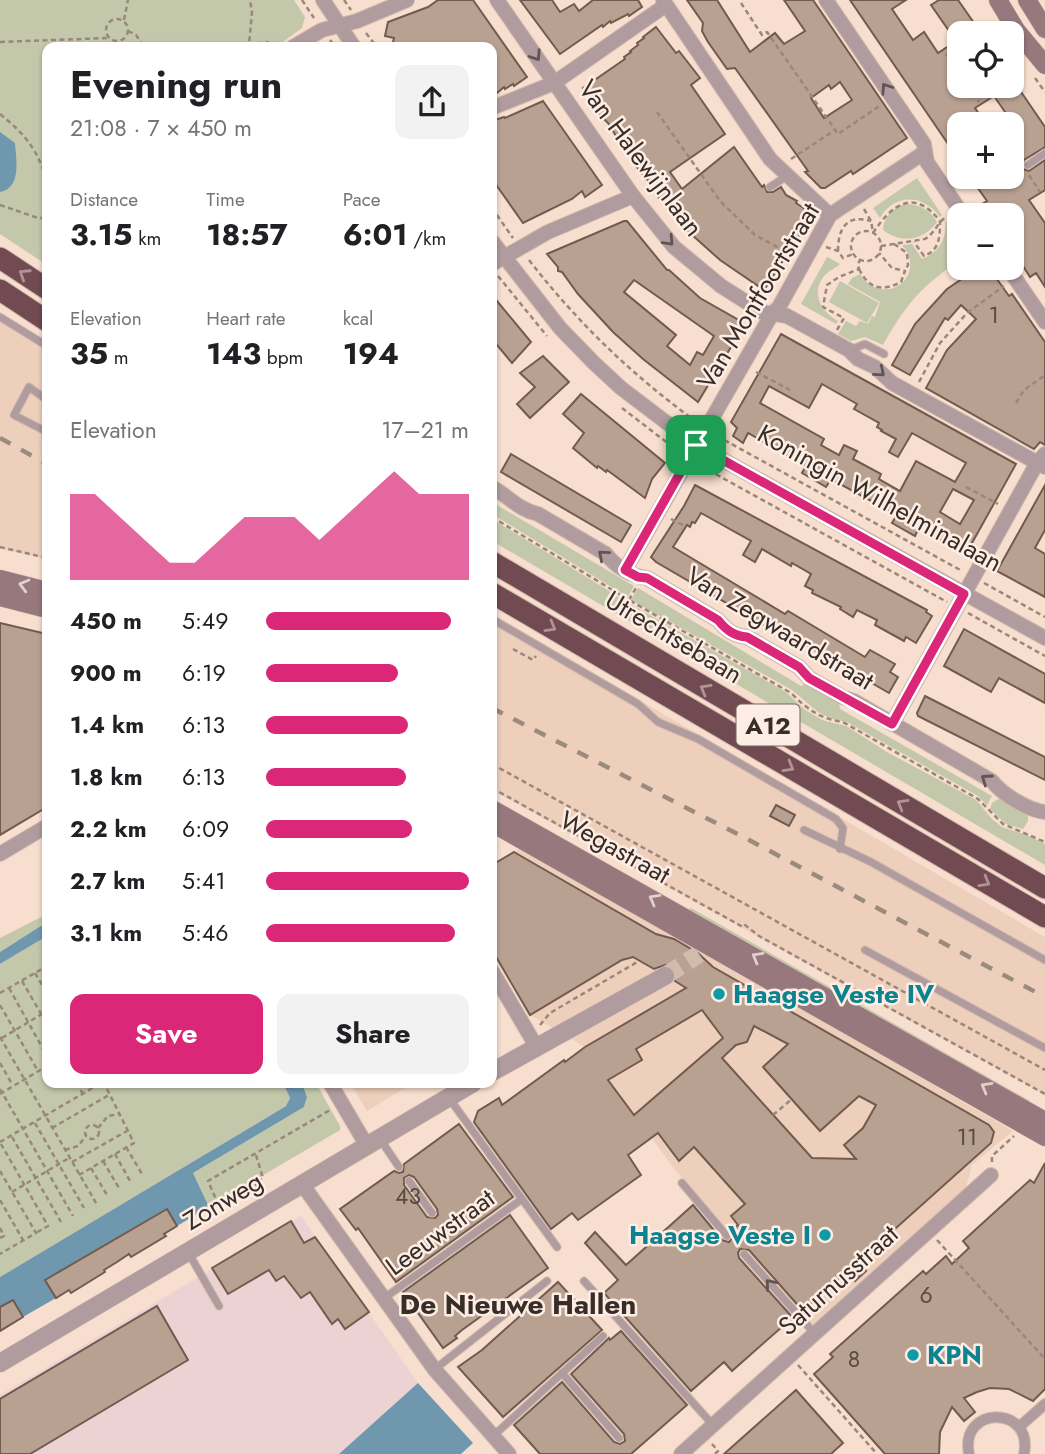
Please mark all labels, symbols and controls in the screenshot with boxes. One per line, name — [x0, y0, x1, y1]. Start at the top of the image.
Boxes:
map controls — [947, 21, 1024, 280]
button: locate — [947, 21, 1024, 98]
one-way arrow — [528, 48, 540, 61]
text: Evening run — [70, 57, 282, 112]
button: share — [395, 65, 469, 139]
street label: Van Halewijnlaan — [569, 72, 713, 244]
one-way arrow — [881, 83, 894, 96]
text: 21:08 · 7 × 450 m — [70, 111, 252, 145]
button: + — [947, 112, 1024, 189]
text: Distance — [70, 186, 138, 213]
text: Time — [206, 186, 245, 213]
text: Pace — [343, 186, 381, 213]
street label: Van Montfoortstraat — [687, 195, 829, 396]
button: − — [947, 203, 1024, 280]
text: 3.15 — [70, 213, 132, 256]
text: 18:57 — [206, 213, 288, 256]
text: 6:01 — [343, 213, 408, 256]
text: km — [132, 225, 161, 252]
text: /km — [408, 225, 446, 252]
one-way arrow — [660, 233, 673, 246]
one-way arrow — [18, 269, 31, 282]
house number: 1 — [989, 298, 999, 332]
text: Elevation — [70, 305, 142, 332]
text: Heart rate — [206, 305, 286, 332]
text: kcal — [343, 305, 373, 332]
text: 35 — [70, 332, 108, 375]
text: 143 — [206, 332, 261, 375]
text: 194 — [343, 332, 399, 375]
text: m — [108, 344, 129, 371]
text: bpm — [261, 344, 303, 371]
one-way arrow — [872, 364, 884, 377]
text: Elevation — [70, 413, 157, 447]
text: 17–21 m — [381, 413, 469, 447]
pin — [666, 415, 726, 475]
street label: Koningin Wilhelminalaan — [751, 415, 1009, 581]
icon: arrive — [677, 426, 715, 464]
one-way arrow — [599, 551, 612, 563]
street label: Van Zegwaardstraat — [679, 557, 882, 700]
one-way arrow — [18, 579, 30, 593]
street label: Utrechtsebaan — [598, 581, 750, 693]
text: 450 m — [70, 604, 142, 638]
text: 5:49 — [182, 604, 229, 638]
one-way arrow — [543, 619, 556, 632]
text: 900 m — [70, 656, 142, 690]
text: 6:19 — [182, 656, 226, 690]
one-way arrow — [700, 684, 713, 697]
road number: A12 — [736, 704, 800, 746]
text: 1.4 km — [70, 708, 144, 742]
text: 6:13 — [182, 708, 225, 742]
one-way arrow — [782, 759, 795, 772]
text: 1.8 km — [70, 760, 143, 794]
text: 6:13 — [182, 760, 225, 794]
one-way arrow — [982, 775, 994, 787]
one-way arrow — [896, 799, 909, 812]
street label: Wegastraat — [553, 801, 678, 893]
text: 2.2 km — [70, 812, 147, 846]
text: 6:09 — [182, 812, 229, 846]
text: 2.7 km — [70, 864, 145, 898]
text: 5:41 — [182, 864, 226, 898]
one-way arrow — [978, 874, 991, 887]
one-way arrow — [649, 894, 661, 907]
text: 3.1 km — [70, 916, 142, 950]
text: 5:46 — [182, 916, 229, 950]
one-way arrow — [752, 952, 764, 965]
place label: Haagse Veste IV — [733, 975, 935, 1013]
marker: Haagse Veste IV — [711, 986, 727, 1002]
button: Save — [70, 994, 263, 1074]
button: Share — [277, 994, 469, 1074]
one-way arrow — [980, 1082, 993, 1095]
house number: 11 — [957, 1120, 977, 1154]
street label: Zonweg — [176, 1162, 270, 1240]
street label: Leeuwstraat — [378, 1179, 503, 1285]
house number: 43 — [395, 1179, 421, 1213]
street label: Saturnusstraat — [769, 1215, 907, 1344]
place label: Haagse Veste I — [629, 1216, 811, 1254]
marker: Haagse Veste I — [817, 1227, 833, 1243]
house number: 6 — [919, 1278, 933, 1312]
one-way arrow — [766, 1279, 778, 1292]
district label: De Nieuwe Hallen — [400, 1284, 636, 1325]
place label: KPN — [927, 1336, 982, 1374]
house number: 8 — [848, 1342, 860, 1376]
marker: KPN — [905, 1347, 921, 1363]

